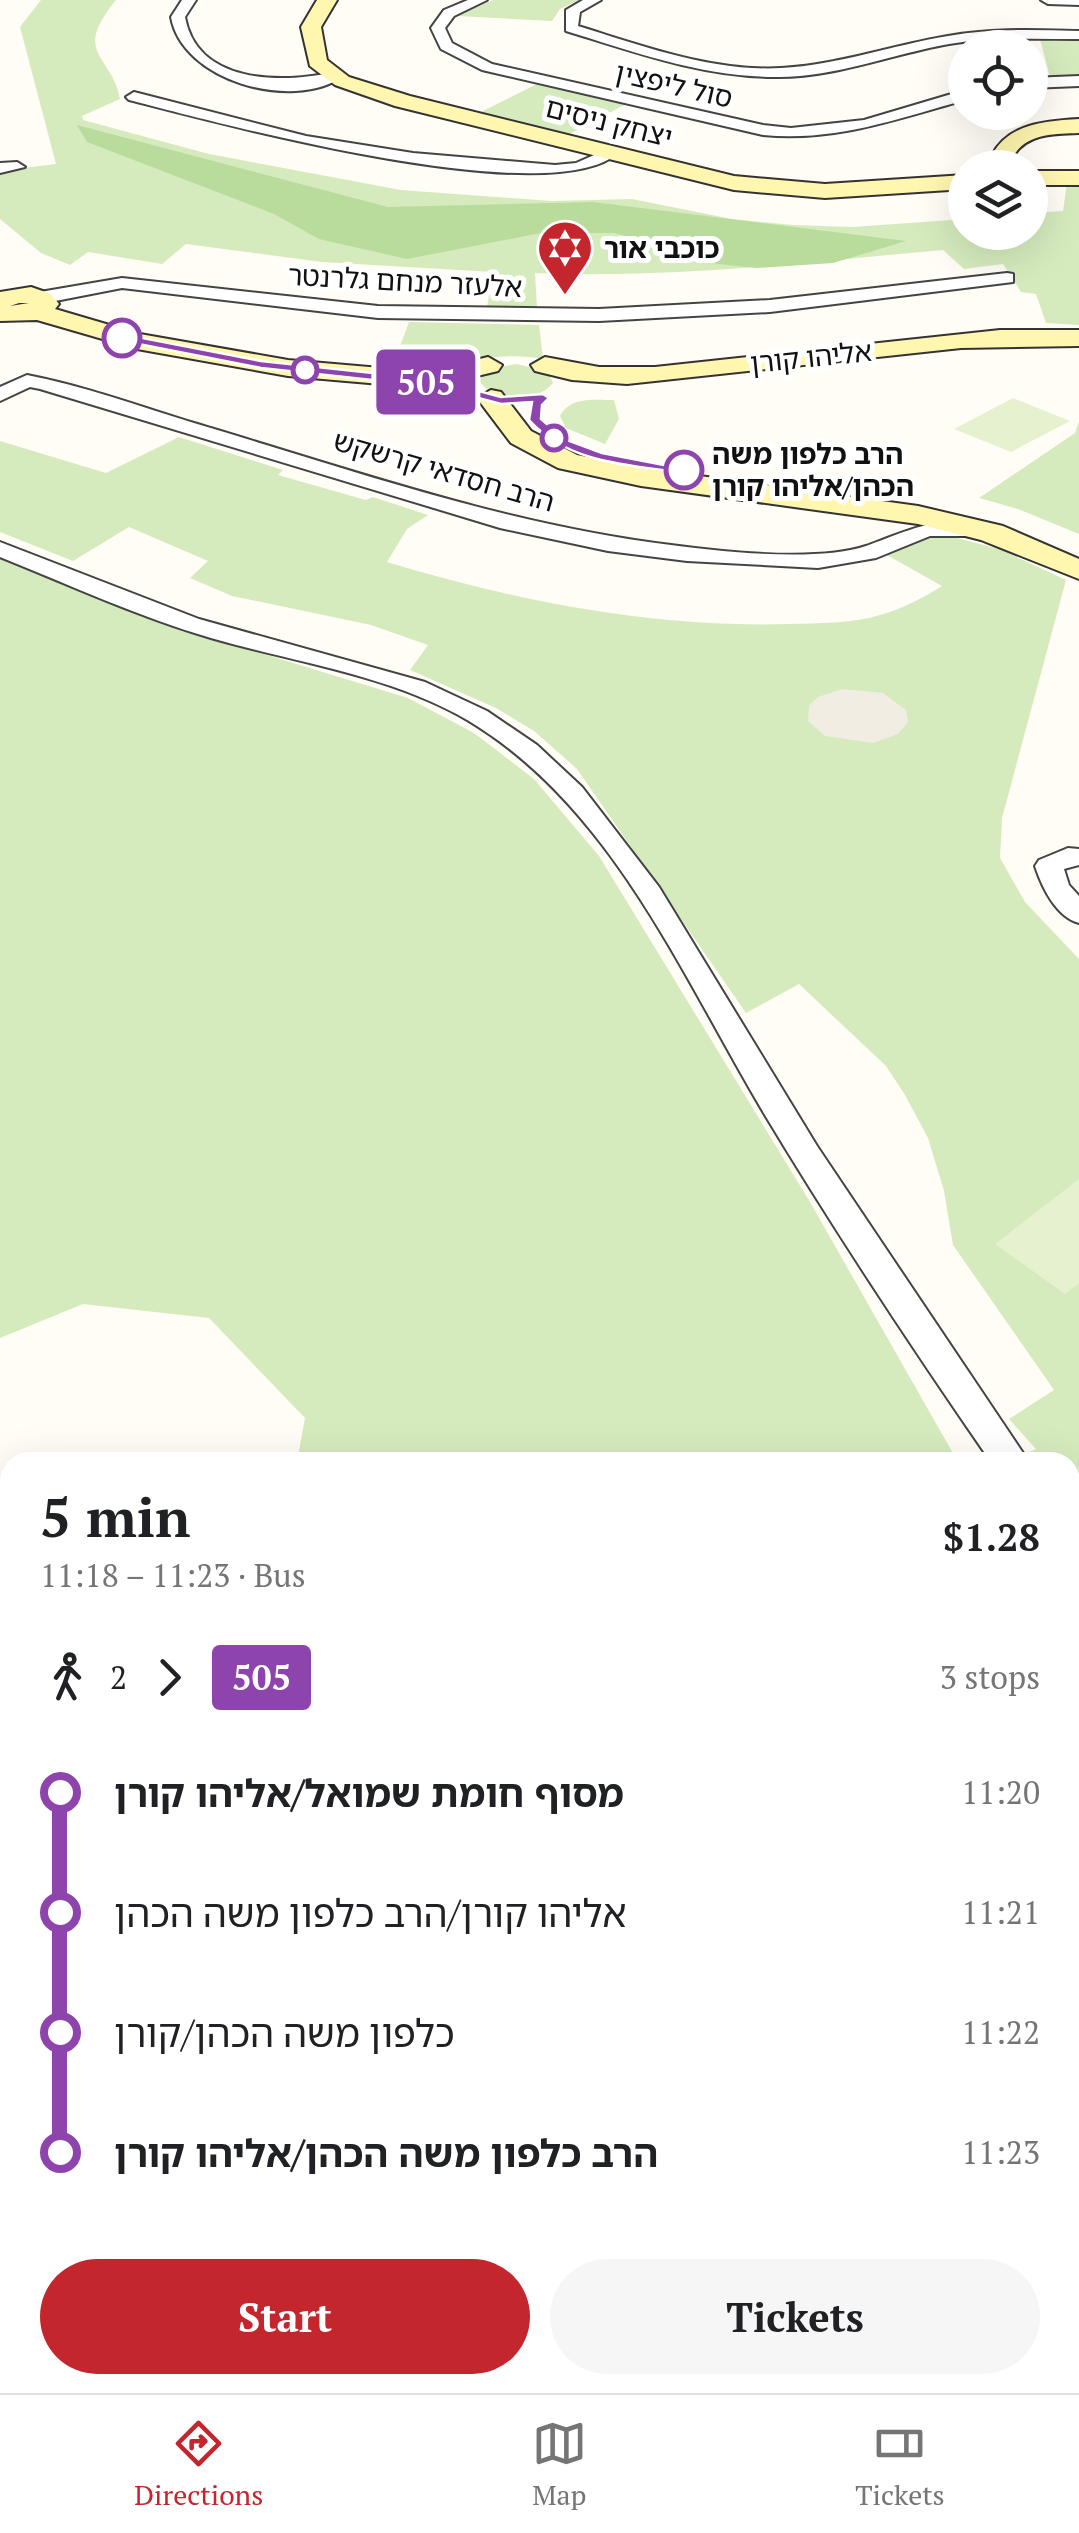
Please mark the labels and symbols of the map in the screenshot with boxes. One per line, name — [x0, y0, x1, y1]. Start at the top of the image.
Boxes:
street label: סול ליפצין — [612, 53, 736, 116]
street label: יצחק ניסים — [542, 88, 676, 155]
synagogue icon: כוכבי אור — [535, 218, 595, 297]
place label: כוכבי אור — [604, 229, 719, 266]
street label: אלעזר מנחם גלרנטר — [287, 256, 523, 305]
unlabelled marker — [103, 319, 141, 357]
street label: אליהו קורן — [748, 332, 874, 381]
line badge: 505 — [368, 350, 484, 414]
unlabelled marker — [292, 357, 318, 383]
street label: הרב חסדאי קרשקש — [329, 421, 559, 520]
unlabelled marker — [541, 425, 567, 451]
place label: הרב כלפון משה הכהן/אליהו קורן — [712, 435, 914, 504]
marker: הרב כלפון משה הכהן/אליהו קורן — [665, 451, 703, 489]

